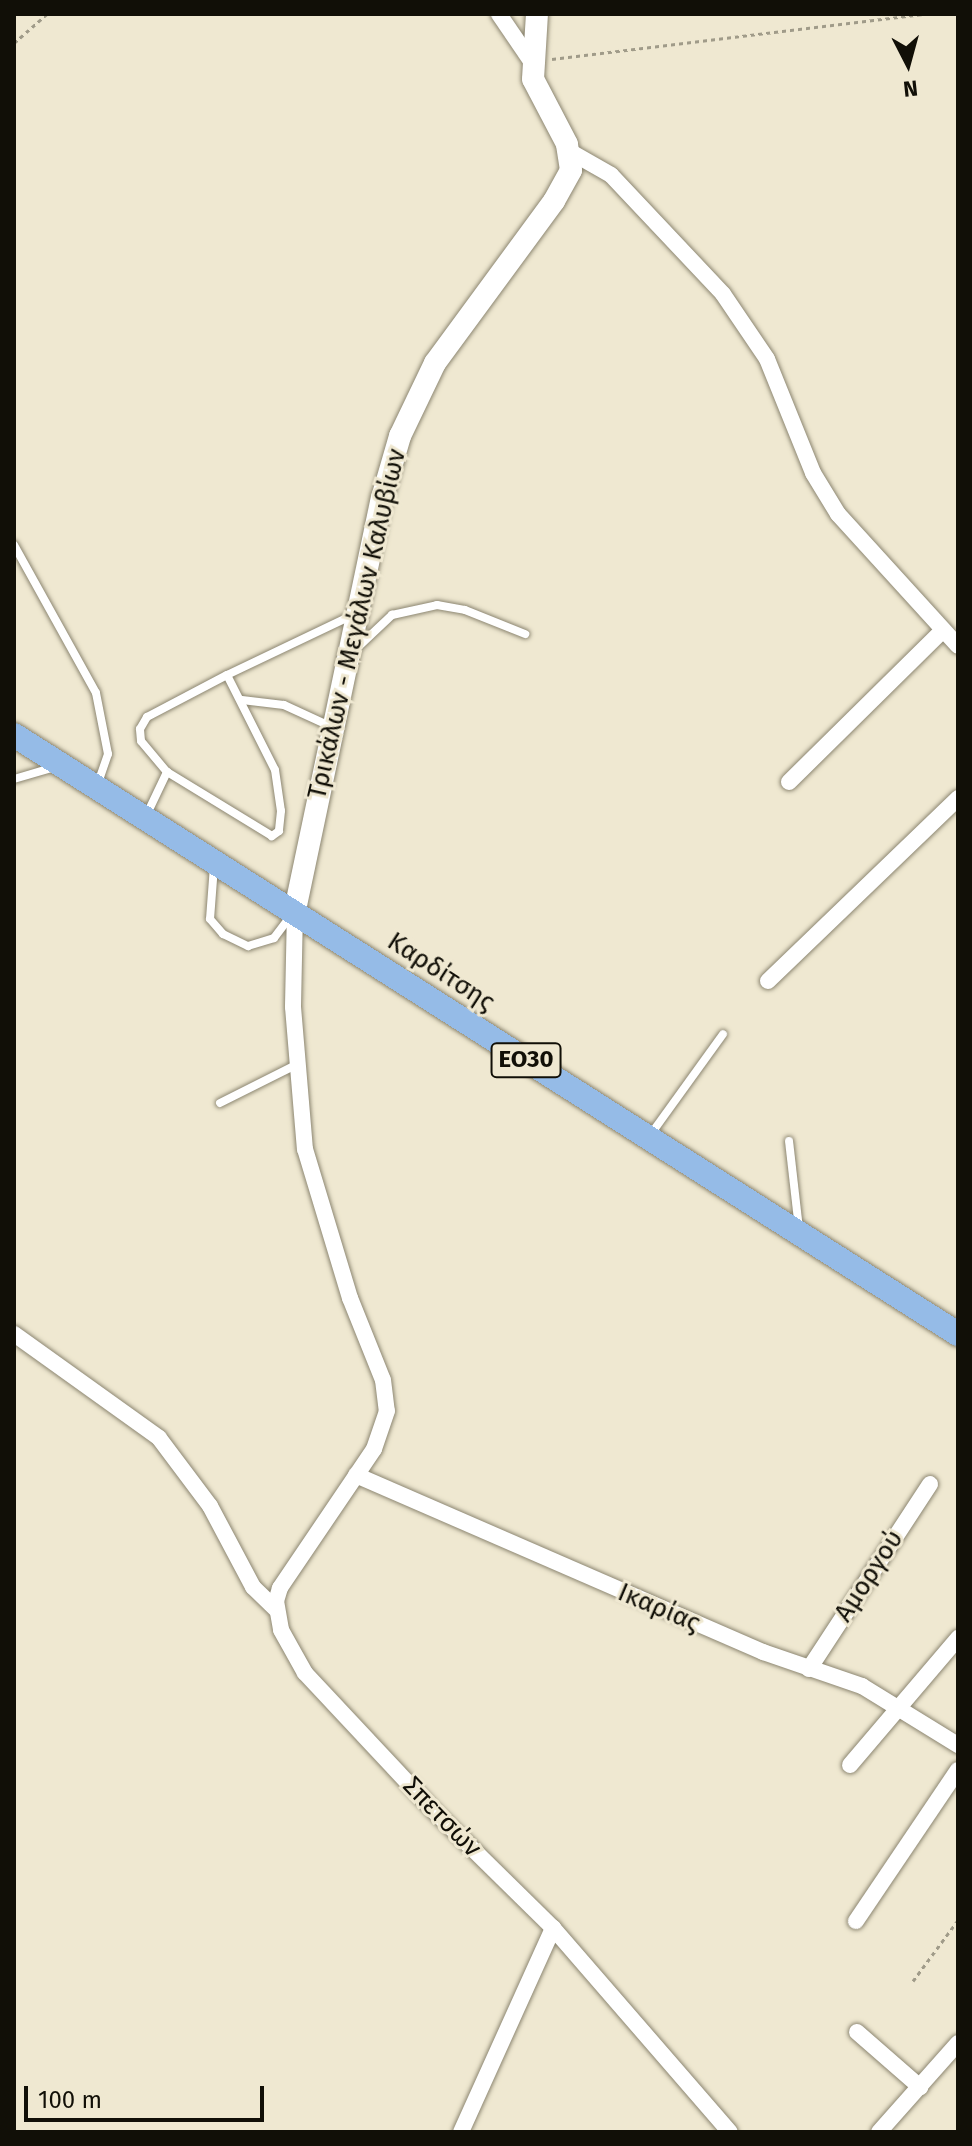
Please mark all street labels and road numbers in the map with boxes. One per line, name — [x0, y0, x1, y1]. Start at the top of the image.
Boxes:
street label: Τρικάλων - Μεγάλων Καλυβίων — [301, 446, 413, 802]
street label: Καρδίτσης — [382, 926, 500, 1018]
road number: ΕΟ30 — [490, 1040, 562, 1080]
street label: Αμοργού — [828, 1524, 910, 1628]
street label: Ικαρίας — [613, 1577, 705, 1639]
street label: Σπετσών — [396, 1771, 488, 1863]

